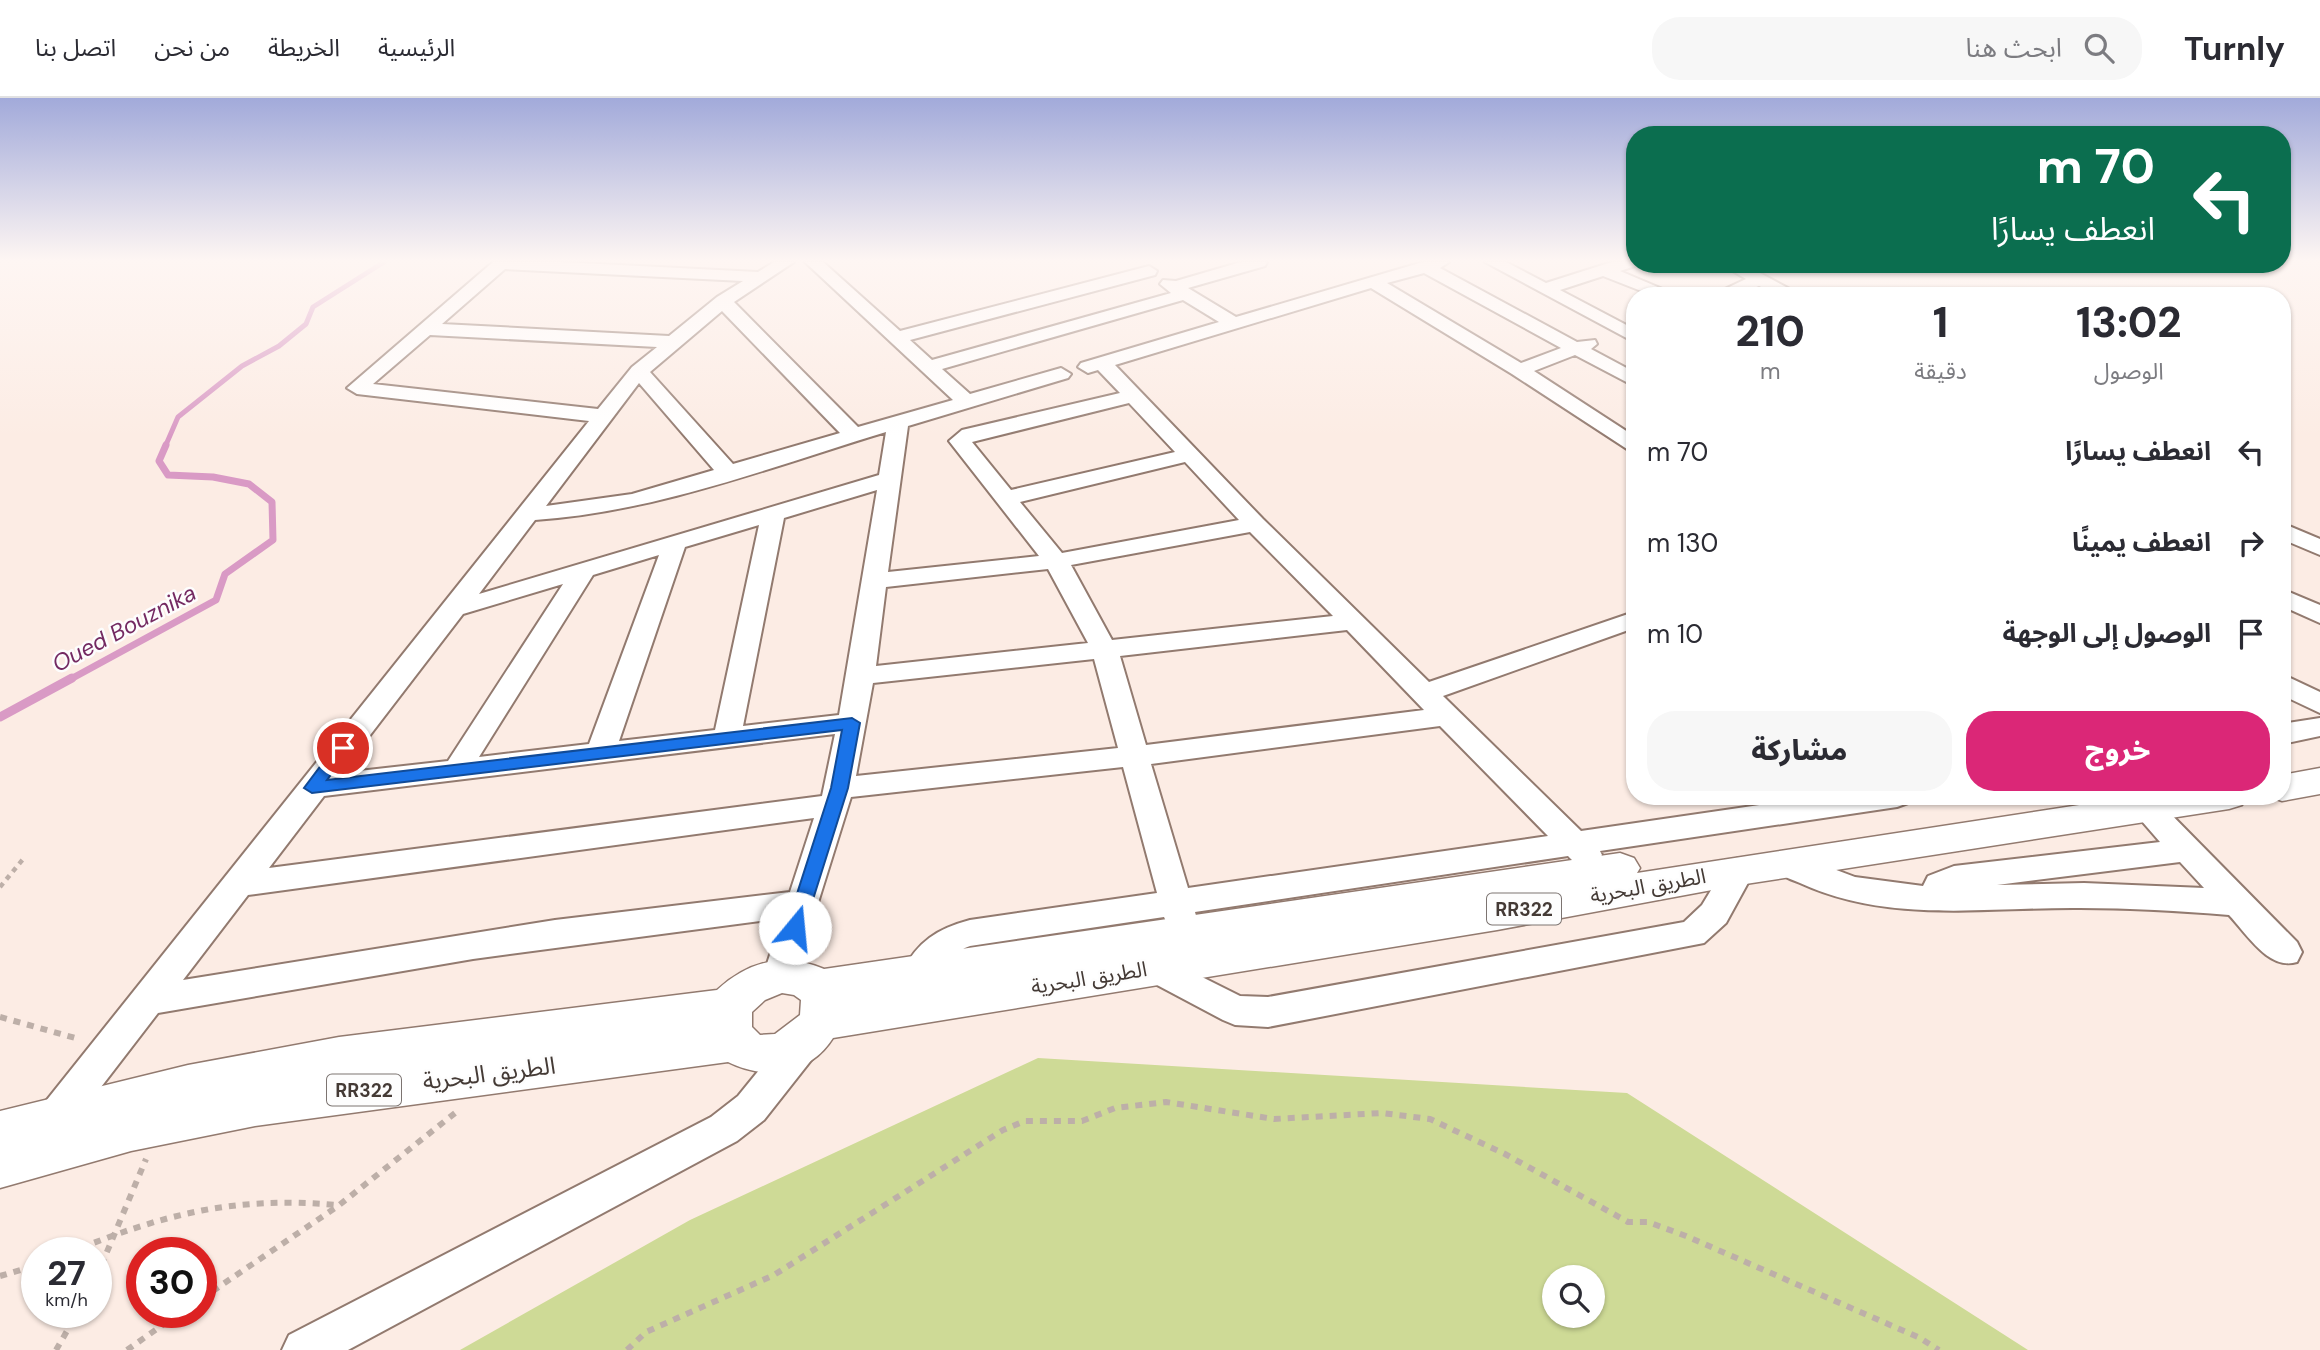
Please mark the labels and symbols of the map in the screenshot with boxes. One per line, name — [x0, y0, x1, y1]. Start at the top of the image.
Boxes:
water label: Oued Bouznika — [47, 577, 201, 679]
pin — [313, 718, 373, 778]
street label: الطريق البحرية — [1588, 862, 1708, 910]
position arrow — [758, 891, 832, 965]
road number: RR322 — [1487, 894, 1561, 924]
street label: الطريق البحرية — [1029, 955, 1149, 1001]
street label: الطريق البحرية — [421, 1049, 557, 1097]
road number: RR322 — [327, 1074, 401, 1106]
speed limit sign: 30 — [126, 1237, 217, 1328]

